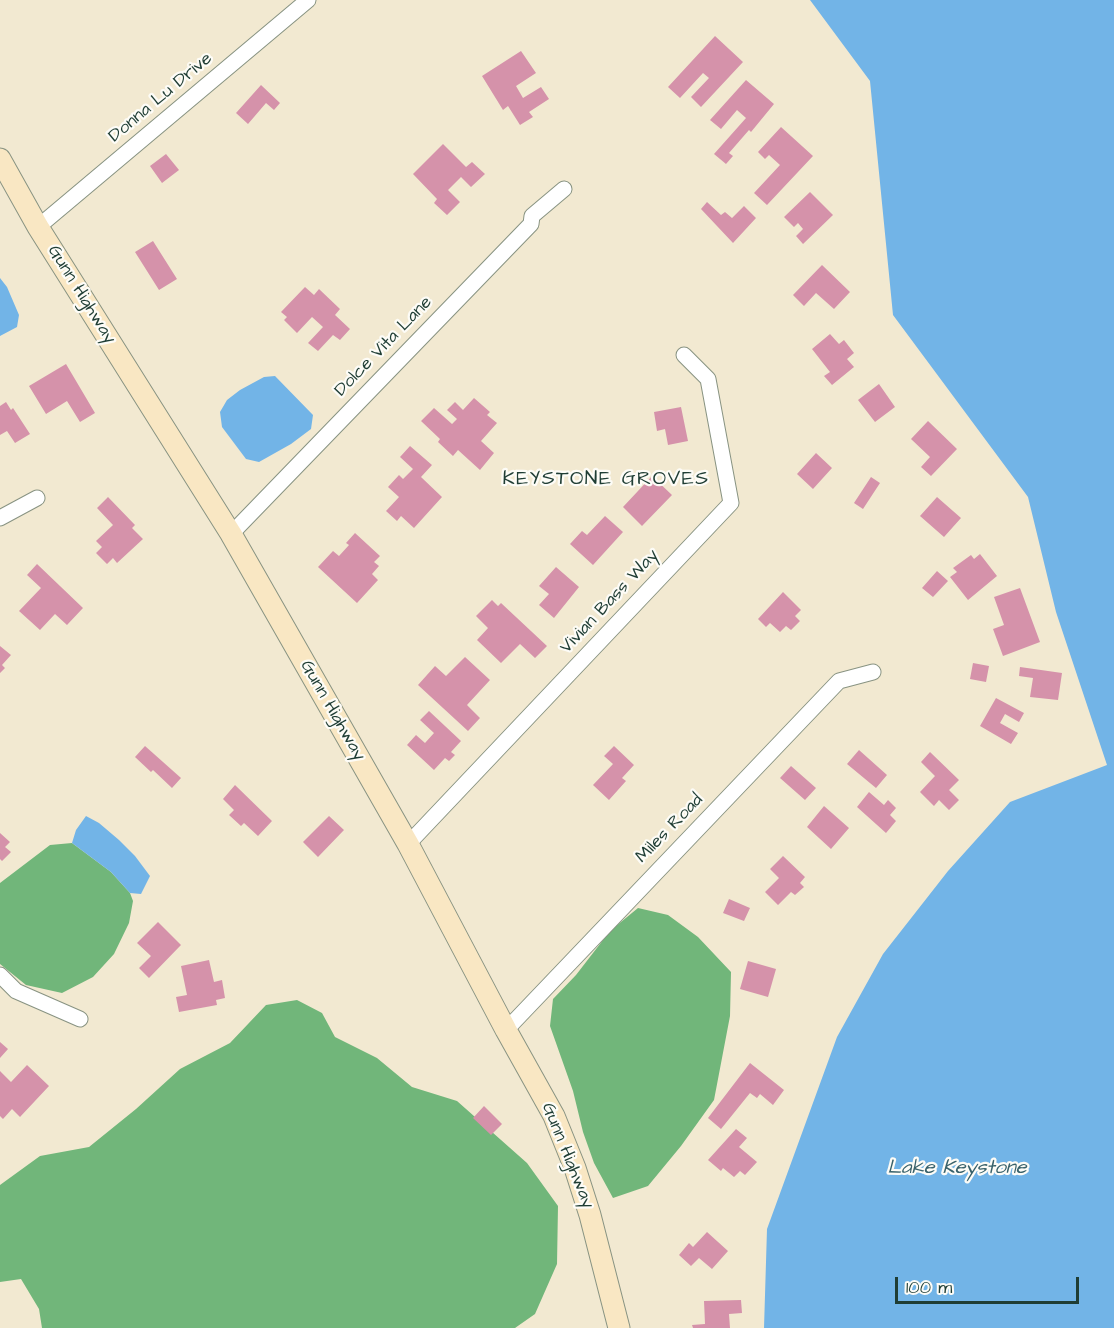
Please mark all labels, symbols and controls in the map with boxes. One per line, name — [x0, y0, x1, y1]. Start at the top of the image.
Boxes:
street label: Donna Lu Drive — [105, 48, 217, 148]
street label: Gunn Highway — [42, 242, 120, 348]
street label: Dolce Vita Lane — [331, 292, 437, 402]
district label: KEYSTONE GROVES — [503, 468, 709, 492]
street label: Vivian Bass Way — [556, 545, 664, 659]
street label: Gunn Highway — [295, 657, 369, 765]
street label: Miles Road — [632, 790, 708, 868]
street label: Gunn Highway — [536, 1100, 598, 1212]
water label: Lake Keystone — [887, 1157, 1027, 1181]
scale bar — [898, 1265, 1082, 1303]
text: 100 m — [906, 1275, 952, 1300]

